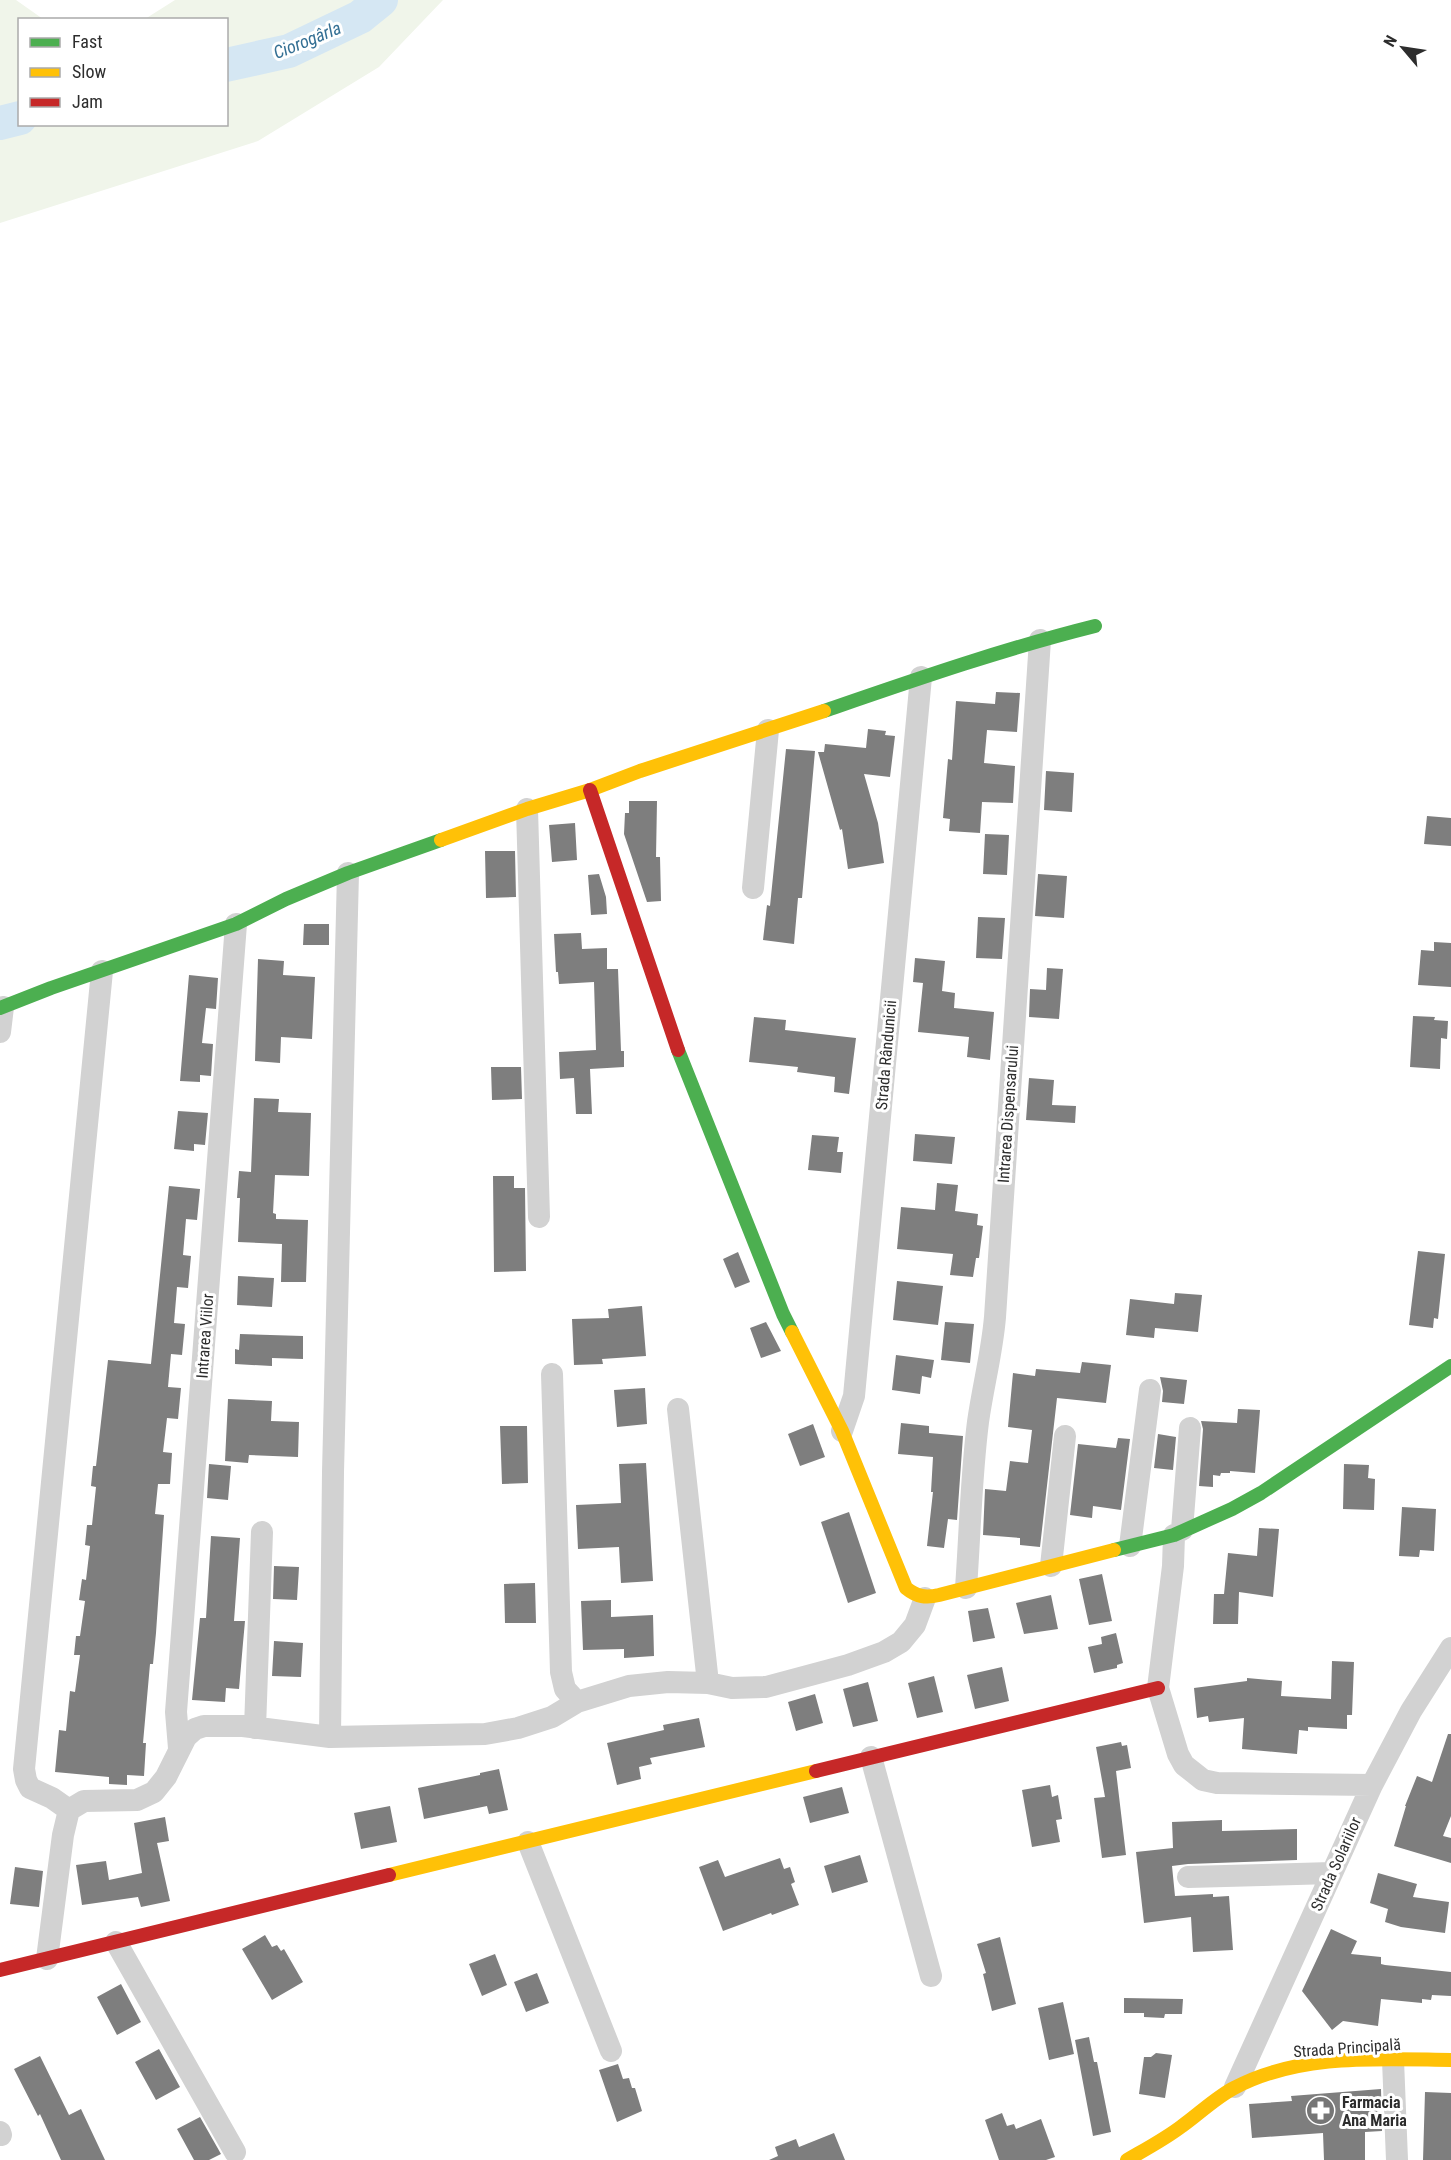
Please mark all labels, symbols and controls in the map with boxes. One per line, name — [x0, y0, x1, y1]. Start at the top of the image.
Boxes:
water label: Ciorogârla — [270, 17, 344, 63]
legend — [18, 18, 228, 126]
north arrow — [1373, 18, 1433, 78]
text: Fast — [72, 31, 103, 52]
text: N — [1380, 32, 1401, 50]
text: Slow — [72, 61, 107, 82]
text: Jam — [72, 91, 103, 112]
street label: Strada Rândunicii — [872, 999, 900, 1111]
street label: Intrarea Dispensarului — [994, 1044, 1022, 1184]
street label: Intrarea Viilor — [193, 1293, 217, 1379]
street label: Strada Solariilor — [1307, 1814, 1365, 1914]
street label: Strada Principală — [1293, 2035, 1401, 2061]
place label: Farmacia Ana Maria — [1342, 2093, 1407, 2130]
pharmacy icon: Farmacia Ana Maria — [1305, 2095, 1337, 2127]

